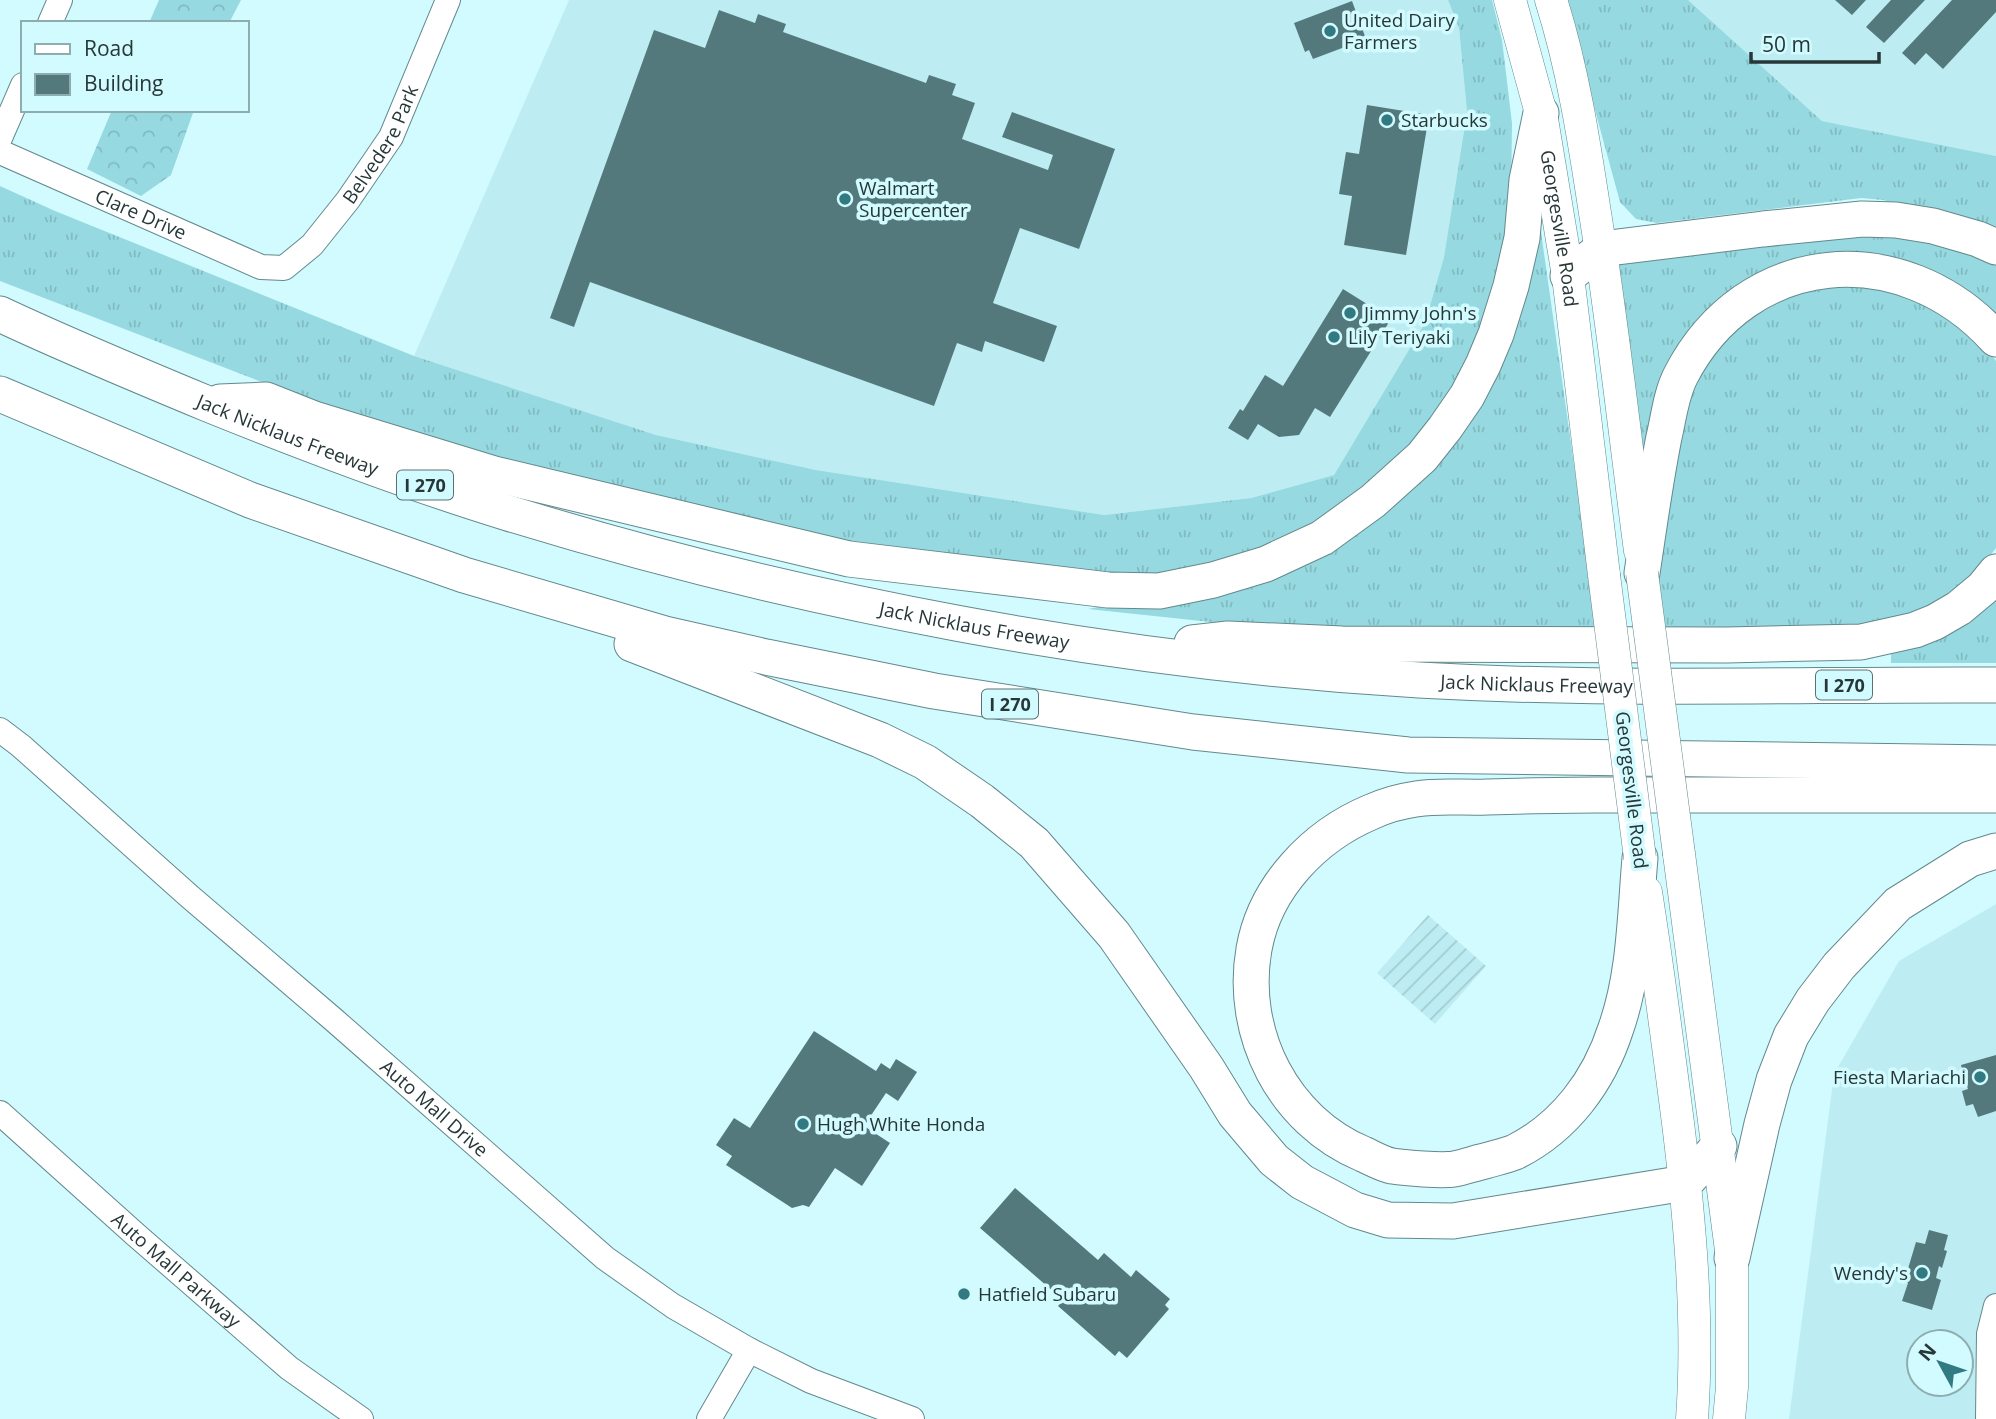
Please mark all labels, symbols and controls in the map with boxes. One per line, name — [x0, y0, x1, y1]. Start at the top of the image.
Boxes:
place label: United Dairy Farmers — [1344, 7, 1455, 55]
legend — [21, 21, 248, 112]
scale bar — [1751, 21, 1879, 65]
marker: United Dairy Farmers — [1322, 23, 1338, 39]
text: 50 m — [1762, 30, 1811, 58]
text: Road — [84, 34, 134, 62]
text: Building — [84, 69, 163, 97]
street label: Belvedere Park — [336, 81, 424, 209]
place label: Starbucks — [1401, 107, 1488, 133]
marker: Starbucks — [1379, 112, 1395, 128]
street label: Georgesville Road — [1534, 148, 1585, 308]
place label: Walmart Supercenter — [859, 175, 968, 223]
street label: Clare Drive — [91, 183, 191, 246]
marker: Walmart Supercenter — [837, 191, 853, 207]
place label: Jimmy John's — [1362, 300, 1477, 326]
marker: Jimmy John's — [1342, 305, 1358, 321]
place label: Lily Teriyaki — [1348, 324, 1451, 350]
marker: Lily Teriyaki — [1326, 329, 1342, 345]
street label: Jack Nicklaus Freeway — [191, 387, 382, 482]
road number: I 270 — [397, 471, 453, 500]
street label: Jack Nicklaus Freeway — [875, 595, 1072, 655]
street label: Jack Nicklaus Freeway — [1438, 668, 1634, 699]
road number: I 270 — [1816, 670, 1872, 700]
road number: I 270 — [982, 690, 1038, 718]
street label: Georgesville Road — [1609, 710, 1655, 870]
street label: Auto Mall Drive — [375, 1054, 494, 1163]
place label: Fiesta Mariachi — [1833, 1064, 1966, 1090]
marker: Fiesta Mariachi — [1972, 1069, 1988, 1085]
place label: Hugh White Honda — [817, 1111, 985, 1137]
marker: Hugh White Honda — [795, 1116, 811, 1132]
street label: Auto Mall Parkway — [106, 1206, 247, 1334]
place label: Wendy's — [1834, 1260, 1908, 1286]
marker: Wendy's — [1914, 1265, 1930, 1281]
place label: Hatfield Subaru — [978, 1281, 1116, 1307]
marker: Hatfield Subaru — [956, 1286, 972, 1302]
north arrow — [1905, 1328, 1975, 1398]
text: N — [1912, 1338, 1942, 1366]

